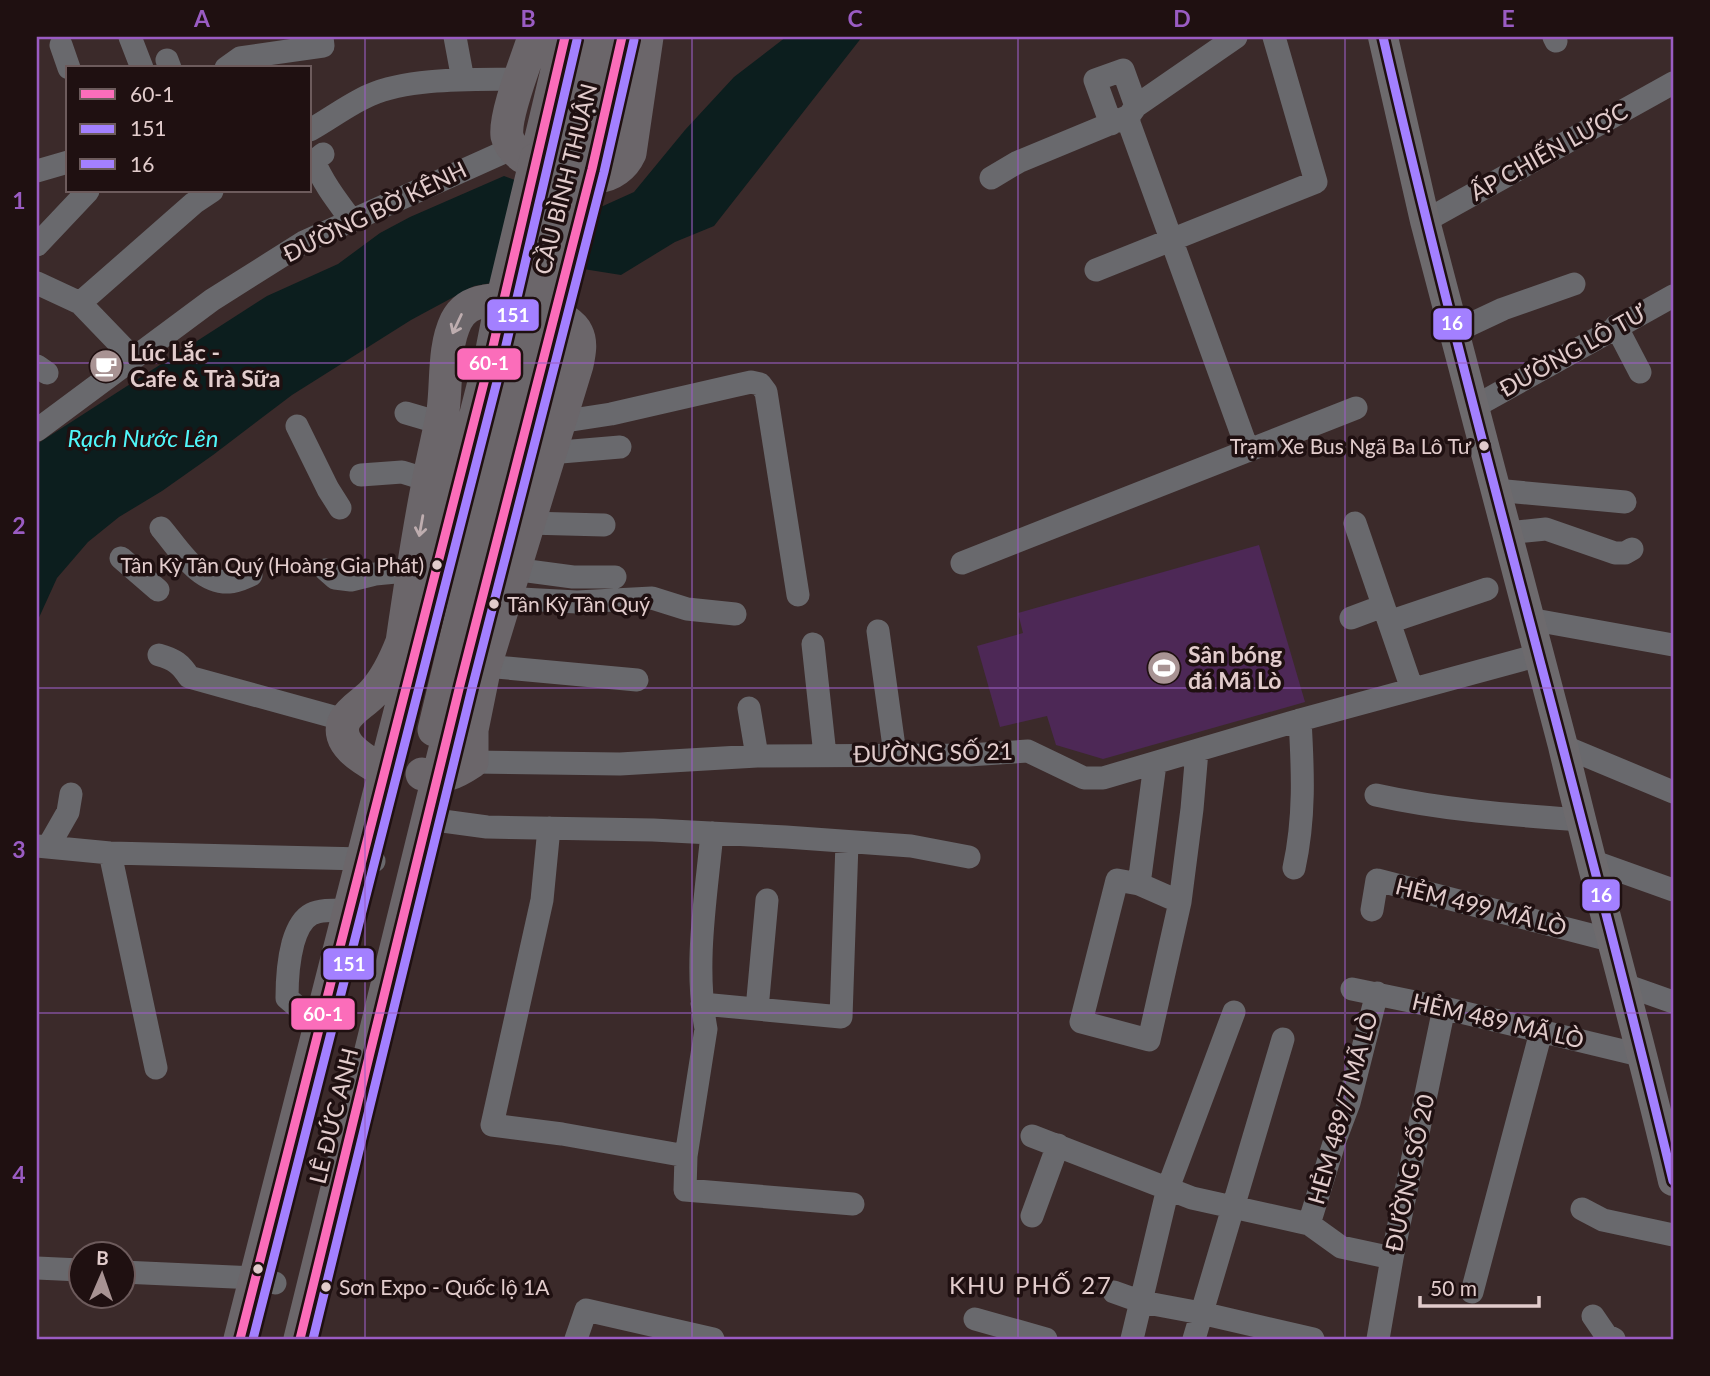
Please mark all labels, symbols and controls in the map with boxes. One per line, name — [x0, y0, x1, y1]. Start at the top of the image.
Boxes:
text: A — [193, 4, 211, 32]
text: B — [520, 4, 536, 32]
text: C — [847, 4, 863, 32]
text: D — [1173, 4, 1191, 32]
text: E — [1501, 4, 1515, 32]
legend — [66, 66, 312, 192]
street label: CẦU BÌNH THUẬN — [528, 80, 602, 277]
text: 60-1 — [130, 81, 174, 106]
street label: ẤP CHIẾN LƯỢC — [1465, 96, 1632, 206]
text: 151 — [130, 115, 167, 140]
text: 16 — [130, 151, 154, 176]
street label: ĐƯỜNG BỜ KÊNH — [278, 155, 471, 268]
text: 1 — [12, 186, 26, 214]
line badge: 151 — [486, 298, 540, 332]
street label: ĐƯỜNG LÔ TƯ — [1494, 298, 1652, 402]
text: 151 — [496, 303, 530, 326]
line badge: 16 — [1432, 307, 1473, 341]
text: 16 — [1441, 311, 1463, 334]
one-way arrow — [450, 313, 463, 334]
place label: Lúc Lắc - Cafe & Trà Sữa — [130, 338, 280, 392]
cafe icon: Lúc Lắc - Cafe & Trà Sữa — [87, 347, 125, 385]
line badge: 60-1 — [456, 347, 522, 381]
text: 60-1 — [469, 351, 509, 374]
water label: Rạch Nước Lên — [68, 423, 218, 452]
place label: Trạm Xe Bus Ngã Ba Lô Tư — [1230, 433, 1472, 458]
marker: Trạm Xe Bus Ngã Ba Lô Tư — [1477, 439, 1491, 453]
text: 2 — [12, 511, 26, 539]
one-way arrow — [413, 514, 427, 537]
place label: Tân Kỳ Tân Quý (Hoàng Gia Phát) — [121, 552, 424, 577]
marker: Tân Kỳ Tân Quý (Hoàng Gia Phát) — [430, 558, 444, 572]
place label: Tân Kỳ Tân Quý — [507, 591, 650, 616]
marker: Tân Kỳ Tân Quý — [487, 597, 501, 611]
place label: Sân bóng đá Mã Lò — [1188, 640, 1282, 694]
sports icon: Sân bóng đá Mã Lò — [1145, 649, 1183, 687]
street label: ĐƯỜNG SỐ 21 — [853, 737, 1013, 767]
text: 3 — [12, 835, 26, 863]
street label: HẺM 499 MÃ LÒ — [1393, 871, 1570, 941]
line badge: 16 — [1581, 878, 1621, 912]
text: 16 — [1590, 883, 1612, 906]
line badge: 151 — [322, 947, 375, 981]
text: 151 — [332, 952, 366, 975]
street label: HẺM 489 MÃ LÒ — [1410, 987, 1587, 1053]
line badge: 60-1 — [290, 997, 356, 1031]
text: 60-1 — [303, 1002, 343, 1025]
street label: HẺM 489/7 MÃ LÒ — [1301, 1008, 1383, 1207]
street label: LÊ ĐỨC ANH — [303, 1045, 363, 1187]
street label: ĐƯỜNG SỐ 20 — [1379, 1092, 1439, 1254]
text: 4 — [12, 1160, 26, 1188]
north arrow — [66, 1240, 136, 1310]
text: B — [96, 1246, 109, 1269]
unlabelled marker — [251, 1262, 265, 1276]
scale bar — [1420, 1264, 1538, 1308]
district label: KHU PHỐ 27 — [949, 1270, 1113, 1299]
place label: Sơn Expo - Quốc lộ 1A — [339, 1274, 550, 1299]
text: 50 m — [1430, 1275, 1477, 1300]
marker: Sơn Expo - Quốc lộ 1A — [319, 1280, 333, 1294]

